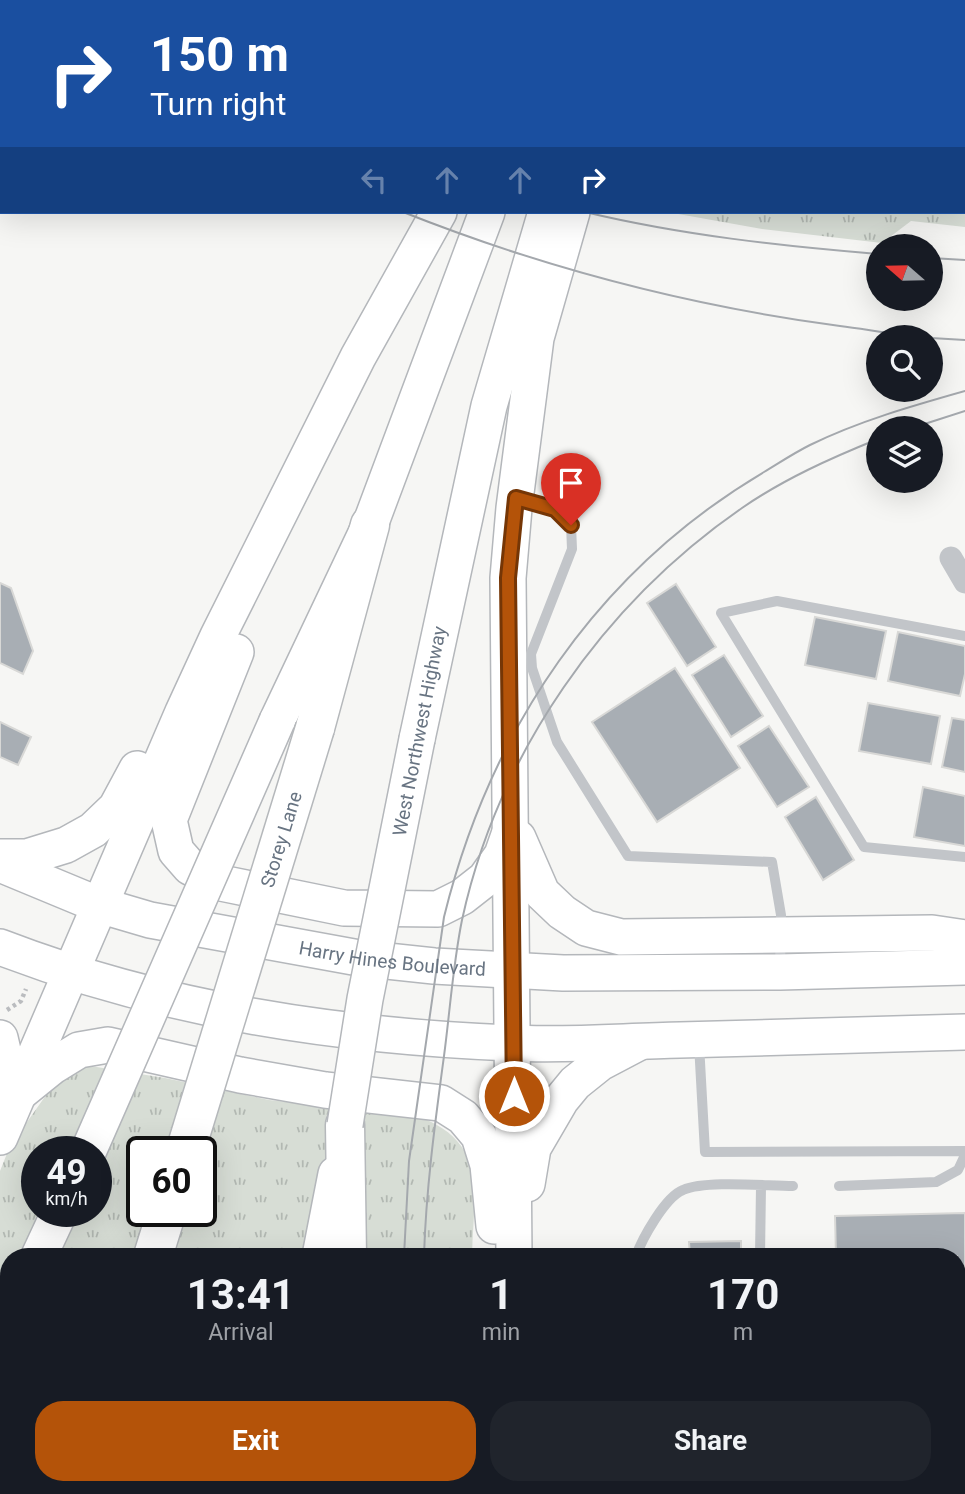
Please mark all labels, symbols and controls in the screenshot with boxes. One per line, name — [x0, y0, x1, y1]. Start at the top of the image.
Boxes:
text: 150 m — [150, 26, 289, 83]
icon: right — [35, 28, 126, 119]
text: Turn right — [150, 85, 286, 123]
icon: left — [355, 161, 393, 199]
icon: ahead — [428, 161, 466, 199]
icon: ahead — [501, 161, 539, 199]
icon: right — [574, 161, 612, 199]
north arrow — [866, 234, 943, 312]
map controls — [866, 234, 943, 493]
button: search — [866, 325, 943, 402]
button: layers — [866, 416, 943, 493]
pin — [541, 453, 601, 525]
icon: arrive — [552, 464, 590, 502]
street label: West Northwest Highway — [388, 624, 451, 838]
street label: Storey Lane — [256, 789, 307, 890]
street label: Harry Hines Boulevard — [297, 936, 486, 981]
position arrow — [477, 1059, 551, 1133]
speed limit sign: 60 — [126, 1136, 217, 1227]
text: 49 — [46, 1152, 87, 1193]
text: km/h — [45, 1188, 88, 1209]
text: 13:41 — [187, 1270, 295, 1319]
text: 1 — [489, 1270, 513, 1319]
text: 170 — [707, 1270, 779, 1319]
text: Arrival — [208, 1319, 274, 1346]
text: min — [482, 1319, 520, 1346]
text: m — [733, 1319, 753, 1346]
button: Exit — [35, 1401, 476, 1481]
button: Share — [490, 1401, 931, 1481]

